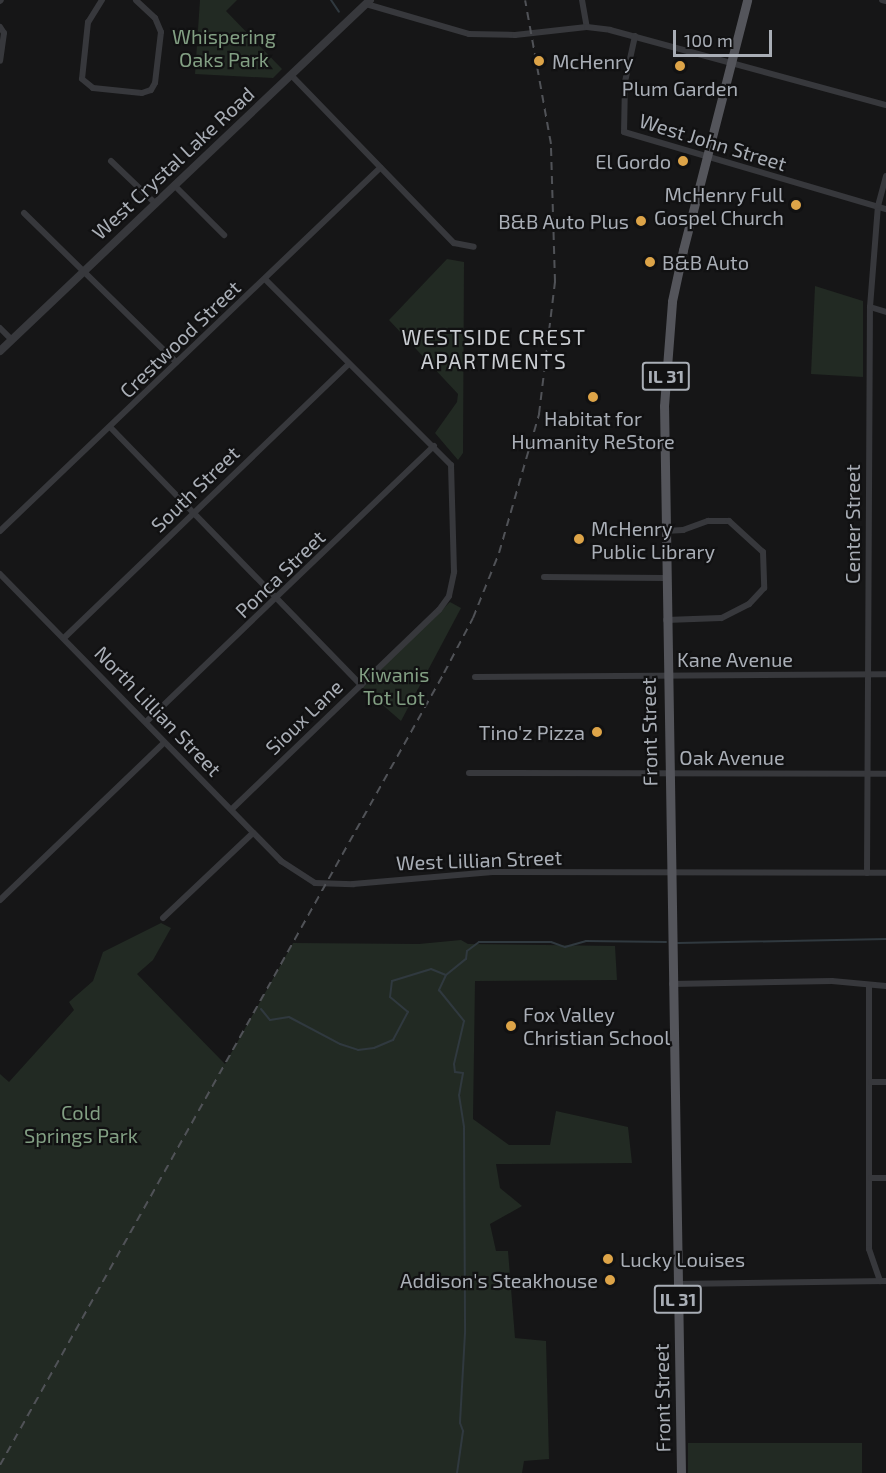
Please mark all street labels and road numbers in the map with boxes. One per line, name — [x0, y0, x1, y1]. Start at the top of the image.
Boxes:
street label: West Crystal Lake Road — [87, 82, 259, 244]
street label: West John Street — [636, 108, 790, 176]
street label: Crestwood Street — [115, 275, 245, 403]
road number: IL 31 — [640, 361, 692, 391]
street label: South Street — [146, 441, 244, 537]
street label: Center Street — [840, 464, 864, 584]
street label: Ponca Street — [230, 525, 330, 623]
street label: North Lillian Street — [90, 641, 226, 781]
street label: Kane Avenue — [677, 647, 793, 671]
street label: Sioux Lane — [261, 674, 347, 760]
street label: Front Street — [636, 677, 662, 787]
street label: Oak Avenue — [679, 745, 785, 769]
street label: West Lillian Street — [395, 845, 563, 875]
road number: IL 31 — [652, 1284, 704, 1314]
street label: Front Street — [649, 1343, 675, 1453]

